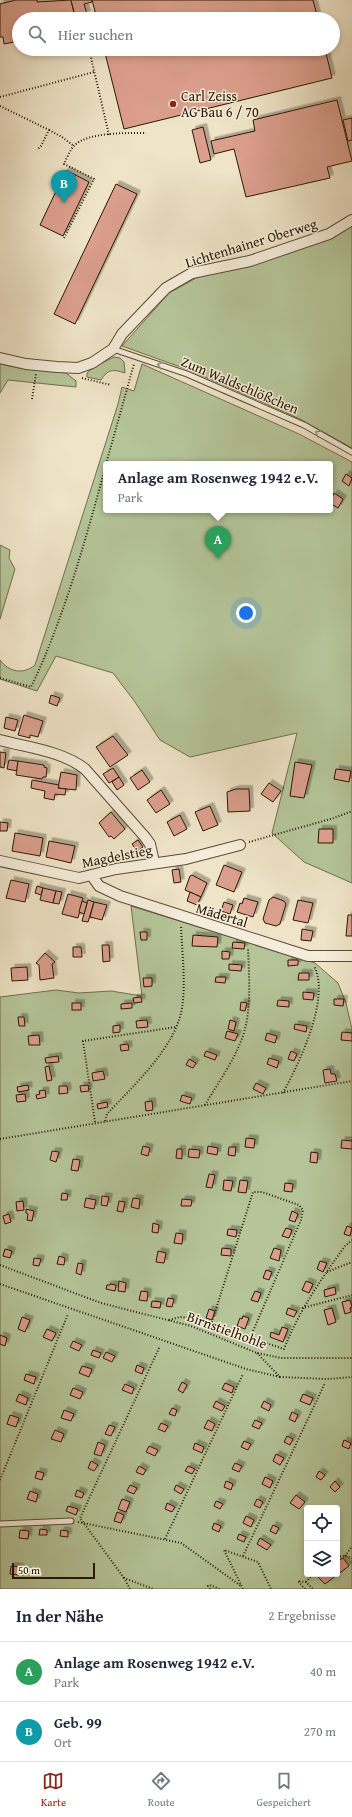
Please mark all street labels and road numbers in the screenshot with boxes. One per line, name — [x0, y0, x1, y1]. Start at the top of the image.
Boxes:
street label: Lichtenhainer Oberweg — [183, 213, 319, 273]
street label: Zum Waldschlößchen — [178, 351, 302, 419]
street label: Magdelstieg — [80, 839, 154, 873]
street label: Mädertal — [194, 898, 251, 932]
street label: Birnstielhohle — [184, 1306, 270, 1354]

